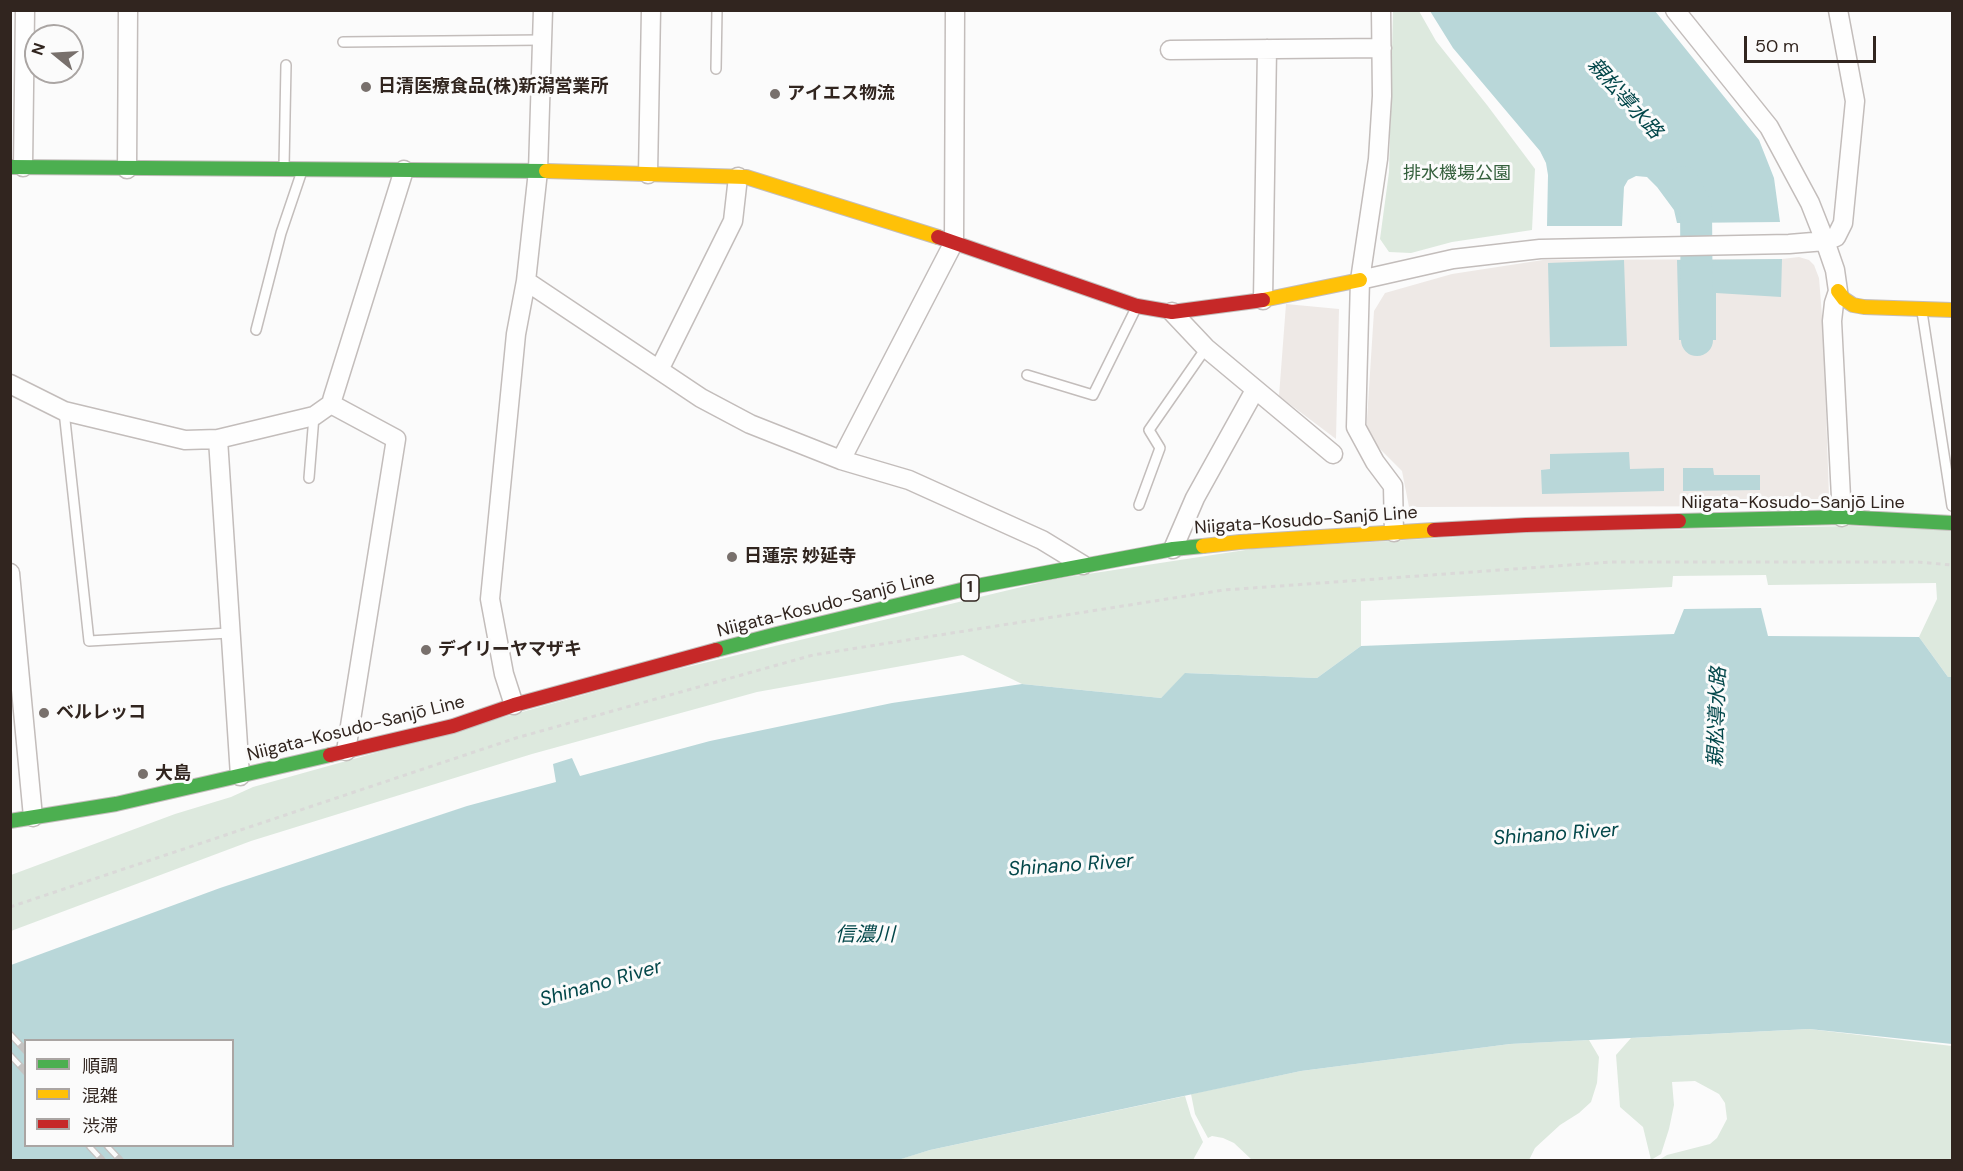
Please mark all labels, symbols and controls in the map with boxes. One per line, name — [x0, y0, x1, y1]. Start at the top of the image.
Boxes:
north arrow — [24, 24, 84, 84]
scale bar — [1747, 24, 1879, 62]
text: 50 m — [1755, 34, 1799, 58]
text: N — [27, 40, 50, 58]
water label: 親松導水路 — [1582, 54, 1666, 144]
place label: 日清医療食品(株)新潟営業所 — [378, 76, 609, 98]
marker: 日清医療食品(株)新潟営業所 — [359, 80, 373, 94]
place label: アイエス物流 — [787, 83, 895, 105]
marker: アイエス物流 — [768, 87, 782, 101]
park label: 排水機場公園 — [1403, 163, 1511, 185]
street label: Niigata-Kosudo-Sanjō Line — [1681, 492, 1905, 514]
street label: Niigata-Kosudo-Sanjō Line — [1194, 502, 1418, 540]
place label: 日蓮宗 妙延寺 — [744, 546, 856, 568]
marker: 日蓮宗 妙延寺 — [725, 550, 739, 564]
street label: Niigata-Kosudo-Sanjō Line — [715, 567, 937, 643]
road number: 1 — [961, 575, 979, 601]
place label: デイリーヤマザキ — [438, 639, 582, 661]
marker: デイリーヤマザキ — [419, 643, 433, 657]
water label: 親松導水路 — [1704, 667, 1732, 767]
street label: Niigata-Kosudo-Sanjō Line — [245, 691, 467, 767]
place label: ベルレッコ — [56, 702, 146, 724]
marker: ベルレッコ — [37, 706, 51, 720]
place label: 大島 — [155, 763, 191, 785]
marker: 大島 — [136, 767, 150, 781]
water label: Shinano River — [1493, 819, 1619, 851]
water label: Shinano River — [1008, 850, 1134, 882]
water label: 信濃川 — [835, 924, 895, 948]
water label: Shinano River — [537, 955, 665, 1013]
legend — [24, 1039, 234, 1147]
text: 順調 — [82, 1054, 118, 1078]
text: 混雑 — [82, 1084, 118, 1108]
text: 渋滞 — [82, 1114, 118, 1138]

